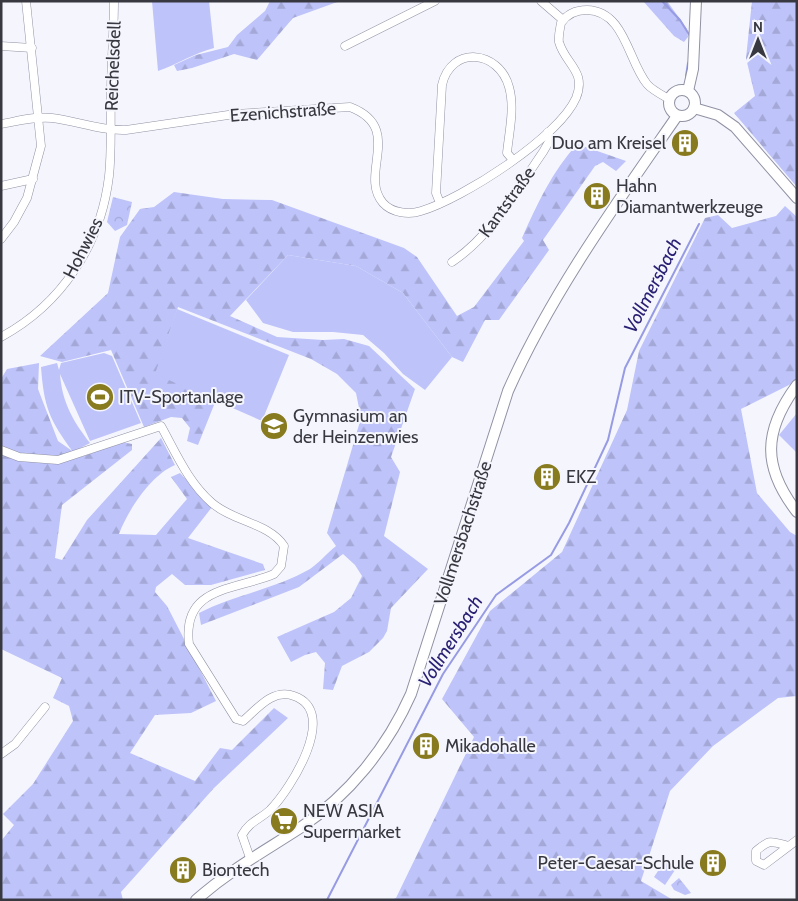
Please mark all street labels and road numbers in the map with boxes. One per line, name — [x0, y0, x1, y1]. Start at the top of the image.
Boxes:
street label: Reichelsdell — [100, 20, 126, 111]
street label: Ezenichstraße — [229, 97, 337, 127]
street label: Kantstraße — [474, 162, 540, 242]
street label: Hohwies — [58, 214, 108, 282]
street label: Vollmersbachstraße — [429, 458, 497, 608]

